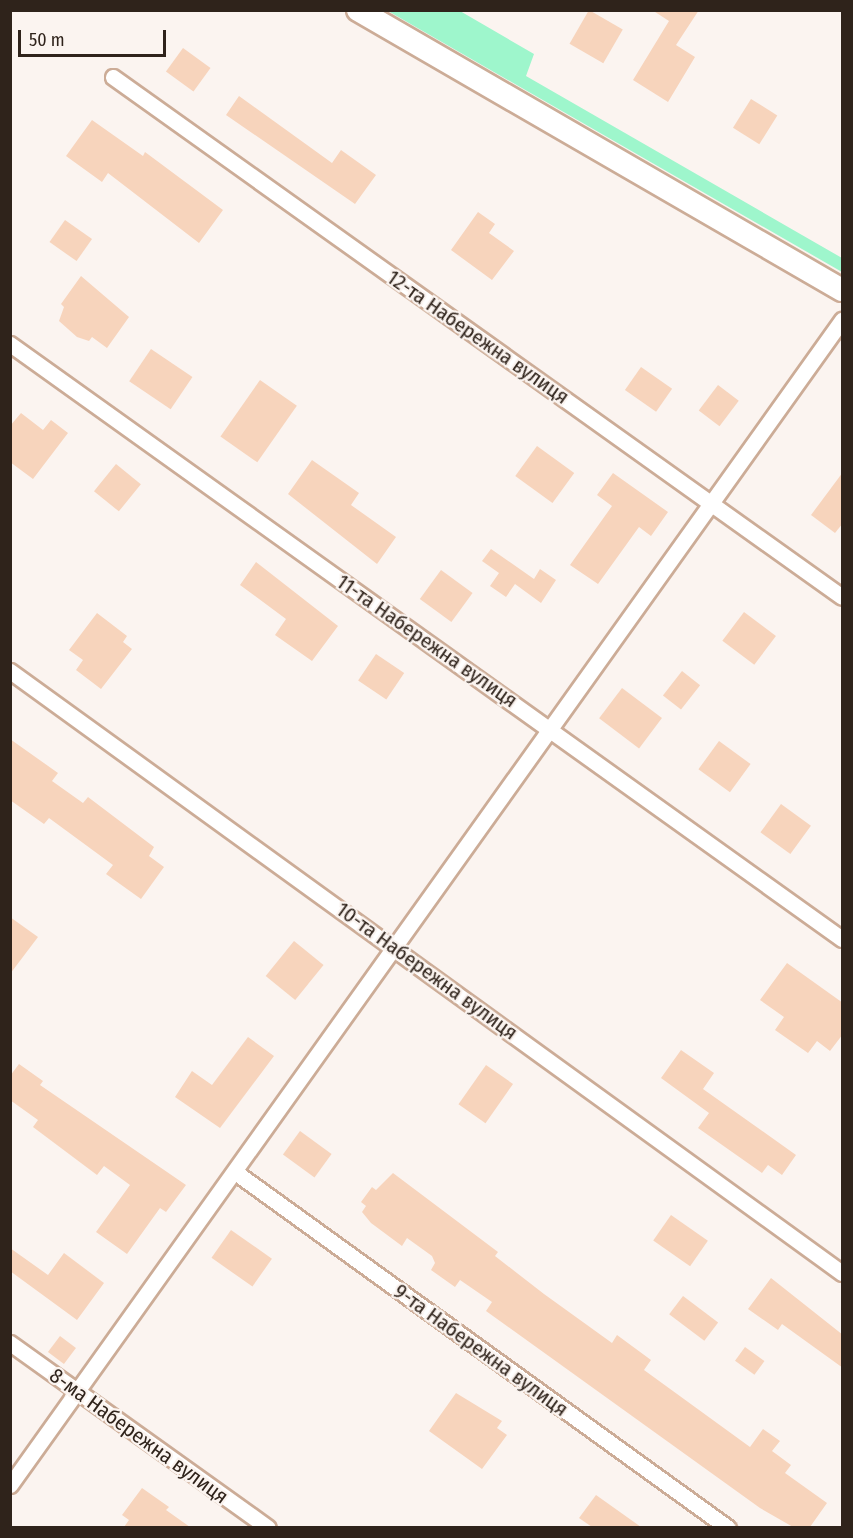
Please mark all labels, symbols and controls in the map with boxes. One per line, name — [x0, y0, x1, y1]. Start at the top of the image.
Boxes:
scale bar — [21, 18, 170, 56]
text: 50 m — [29, 29, 65, 51]
street label: 12-та Набережна вулиця — [382, 265, 574, 409]
street label: 11-та Набережна вулиця — [332, 569, 522, 713]
street label: 10-та Набережна вулиця — [331, 897, 523, 1045]
street label: 9-та Набережна вулиця — [389, 1278, 573, 1422]
street label: 8-ма Набережна вулиця — [45, 1363, 233, 1509]

